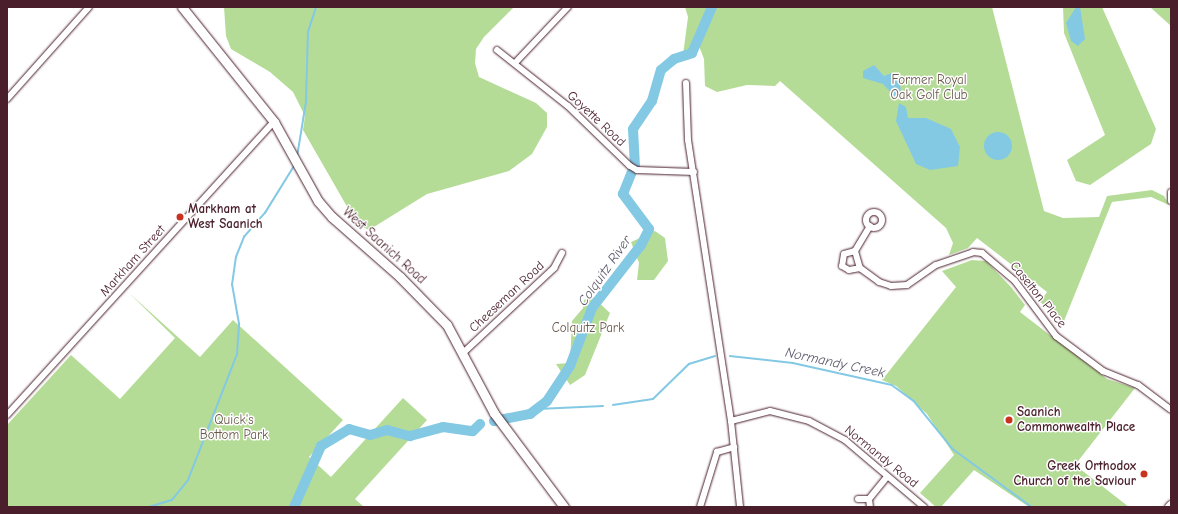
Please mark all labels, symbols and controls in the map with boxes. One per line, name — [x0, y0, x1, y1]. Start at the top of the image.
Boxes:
park label: Former Royal Oak Golf Club — [890, 73, 968, 104]
street label: Goyette Road — [564, 88, 628, 150]
place label: Markham at West Saanich — [188, 202, 263, 233]
street label: West Saanich Road — [339, 204, 429, 288]
marker: Markham at West Saanich — [175, 212, 185, 222]
street label: Markham Street — [97, 222, 169, 300]
water label: Colquitz River — [575, 233, 635, 309]
street label: Cheeseman Road — [466, 258, 548, 336]
street label: Caselton Place — [1007, 259, 1069, 331]
park label: Colquitz Park — [552, 320, 624, 336]
water label: Normandy Creek — [783, 344, 887, 382]
place label: Saanich Commonwealth Place — [1017, 405, 1135, 436]
park label: Quick's Bottom Park — [200, 413, 268, 444]
marker: Saanich Commonwealth Place — [1004, 415, 1014, 425]
street label: Normandy Road — [841, 423, 921, 491]
place label: Greek Orthodox Church of the Saviour — [1013, 459, 1136, 490]
marker: Greek Orthodox Church of the Saviour — [1139, 469, 1149, 479]

